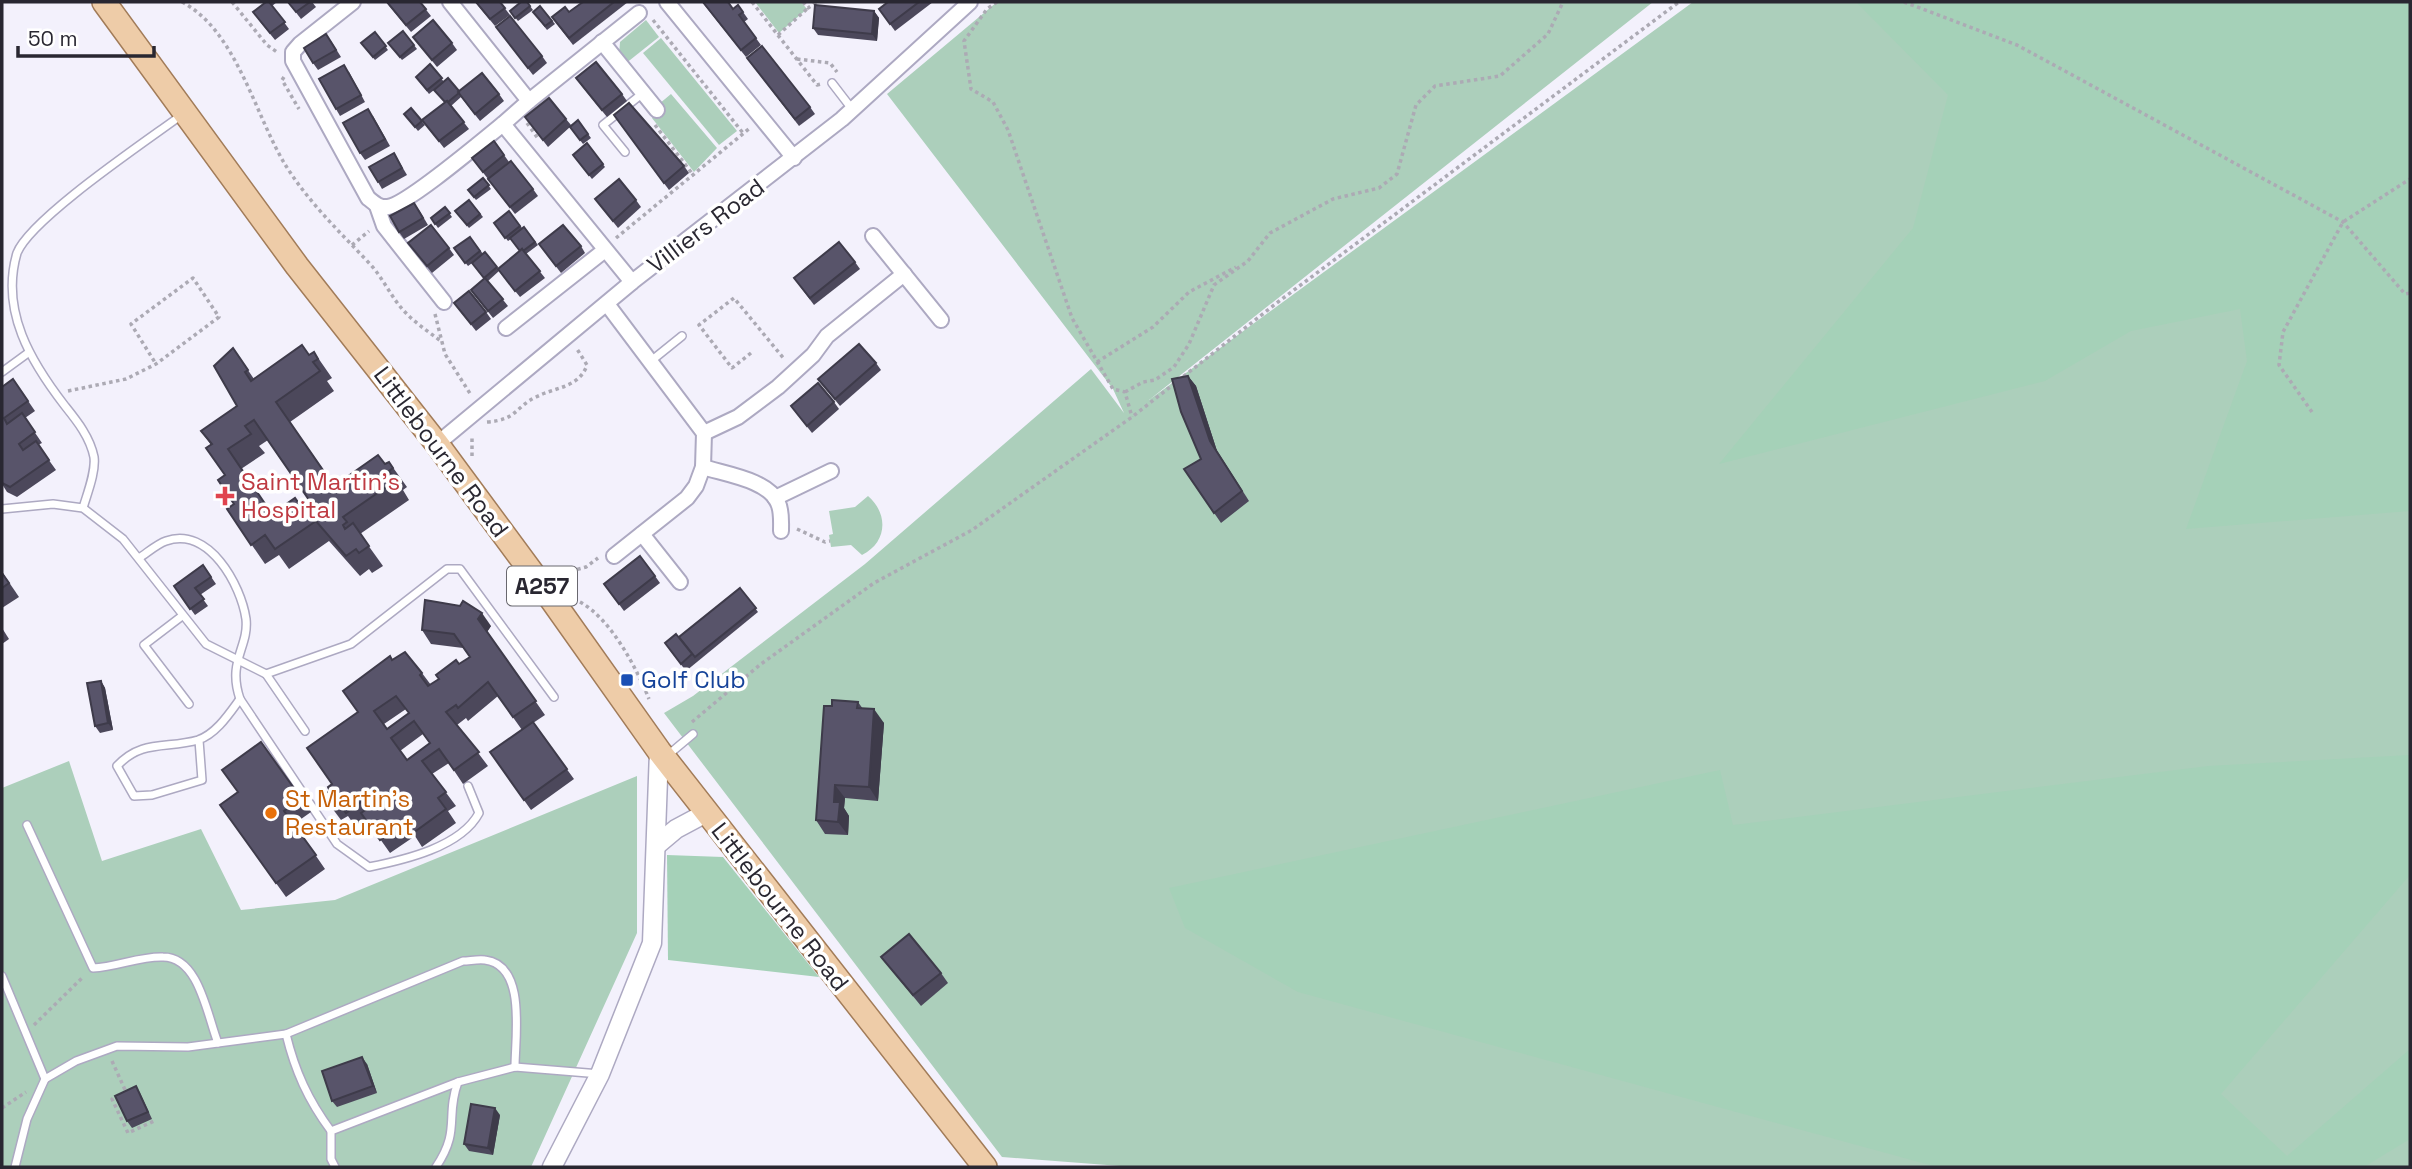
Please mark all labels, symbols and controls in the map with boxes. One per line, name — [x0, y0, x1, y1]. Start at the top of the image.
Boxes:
scale bar — [18, 14, 154, 58]
text: 50 m — [28, 25, 78, 52]
street label: Villiers Road — [641, 171, 771, 280]
street label: Littlebourne Road — [367, 360, 516, 543]
place label: Saint Martin's Hospital — [241, 466, 400, 525]
marker: Saint Martin's Hospital — [215, 486, 235, 506]
road number: A257 — [507, 566, 577, 606]
place label: Golf Club — [641, 664, 746, 695]
marker: Golf Club — [619, 672, 635, 688]
place label: St Martin's Restaurant — [285, 783, 414, 842]
marker: St Martin's Restaurant — [263, 805, 279, 821]
street label: Littlebourne Road — [705, 816, 856, 997]

